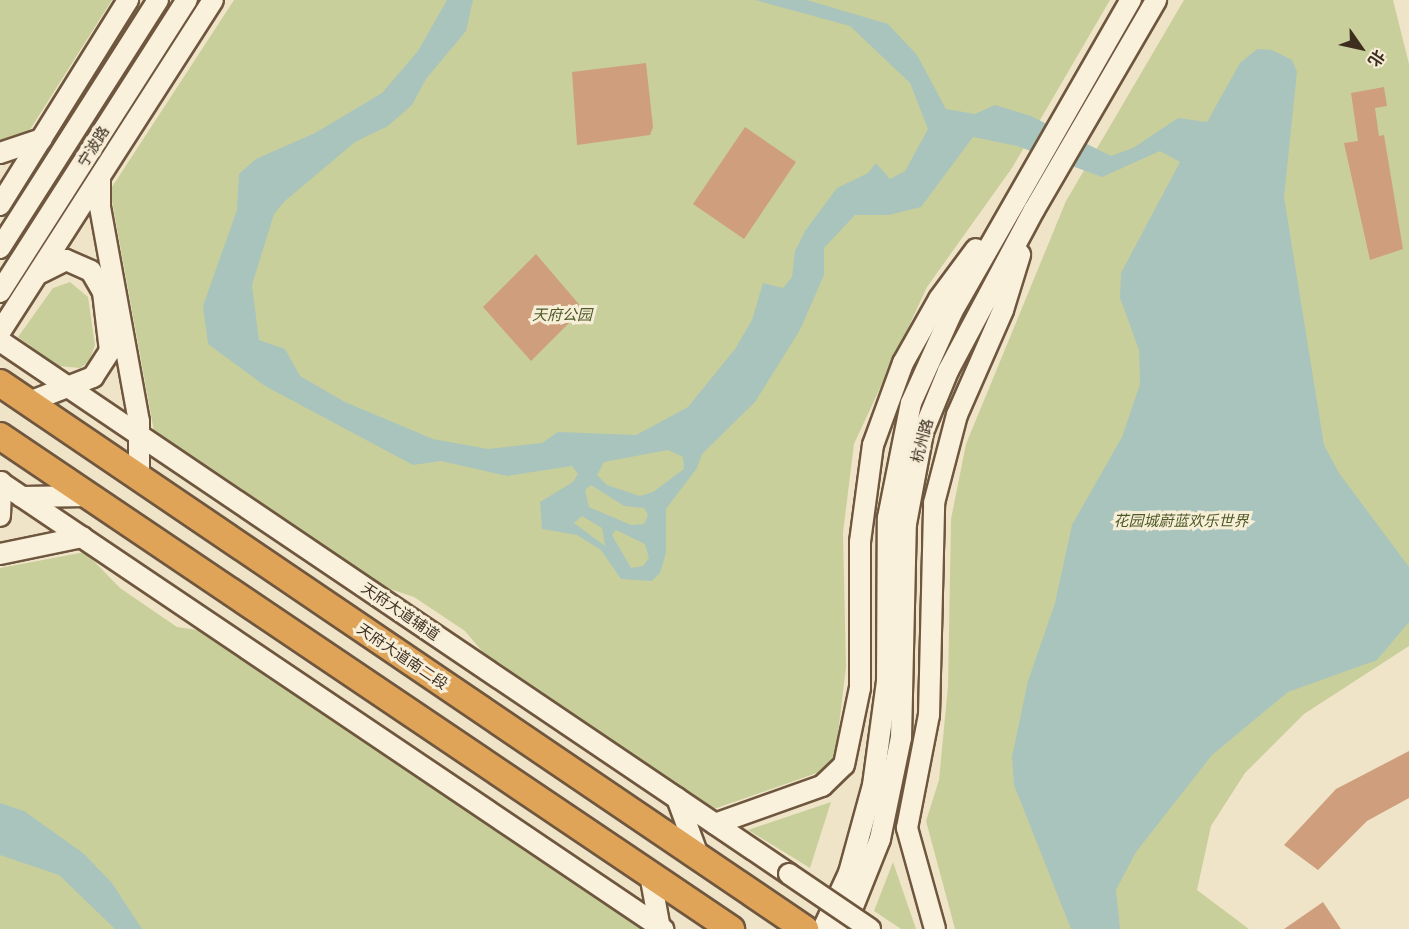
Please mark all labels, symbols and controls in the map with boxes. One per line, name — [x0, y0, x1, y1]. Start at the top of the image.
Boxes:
north arrow — [1331, 18, 1391, 78]
text: 北 — [1364, 46, 1389, 70]
street label: 宁波路 — [74, 123, 114, 171]
park label: 天府公园 — [532, 307, 592, 325]
street label: 杭州路 — [908, 417, 938, 465]
park label: 花园城蔚蓝欢乐世界 — [1114, 513, 1248, 531]
street label: 天府大道辅道 — [358, 579, 442, 645]
street label: 天府大道南二段 — [353, 620, 451, 694]

